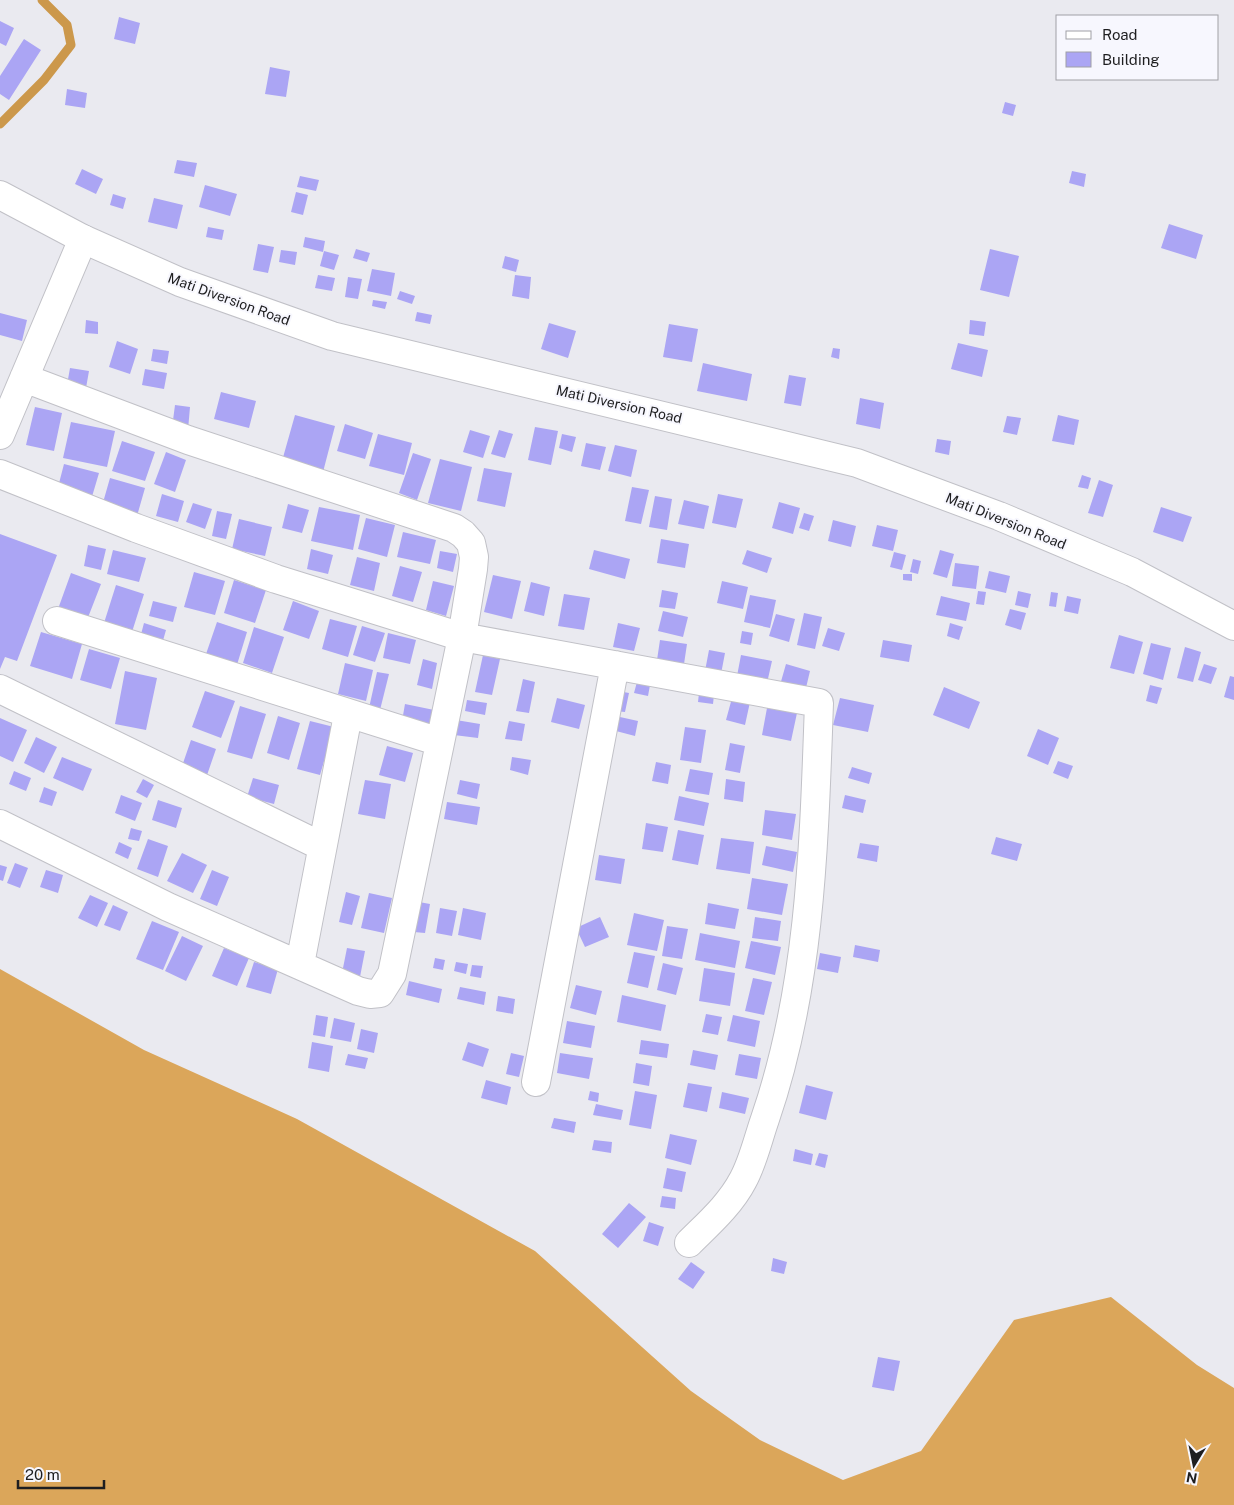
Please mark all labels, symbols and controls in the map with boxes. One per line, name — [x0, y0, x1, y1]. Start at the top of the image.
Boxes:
legend — [1056, 15, 1219, 80]
text: Road — [1102, 26, 1138, 43]
text: Building — [1102, 51, 1160, 68]
street label: Mati Diversion Road — [166, 269, 292, 329]
street label: Mati Diversion Road — [555, 382, 683, 426]
street label: Mati Diversion Road — [943, 489, 1069, 553]
north arrow — [1169, 1440, 1219, 1490]
scale bar — [18, 1458, 104, 1490]
text: 20 m — [25, 1466, 60, 1483]
text: N — [1185, 1469, 1199, 1487]

